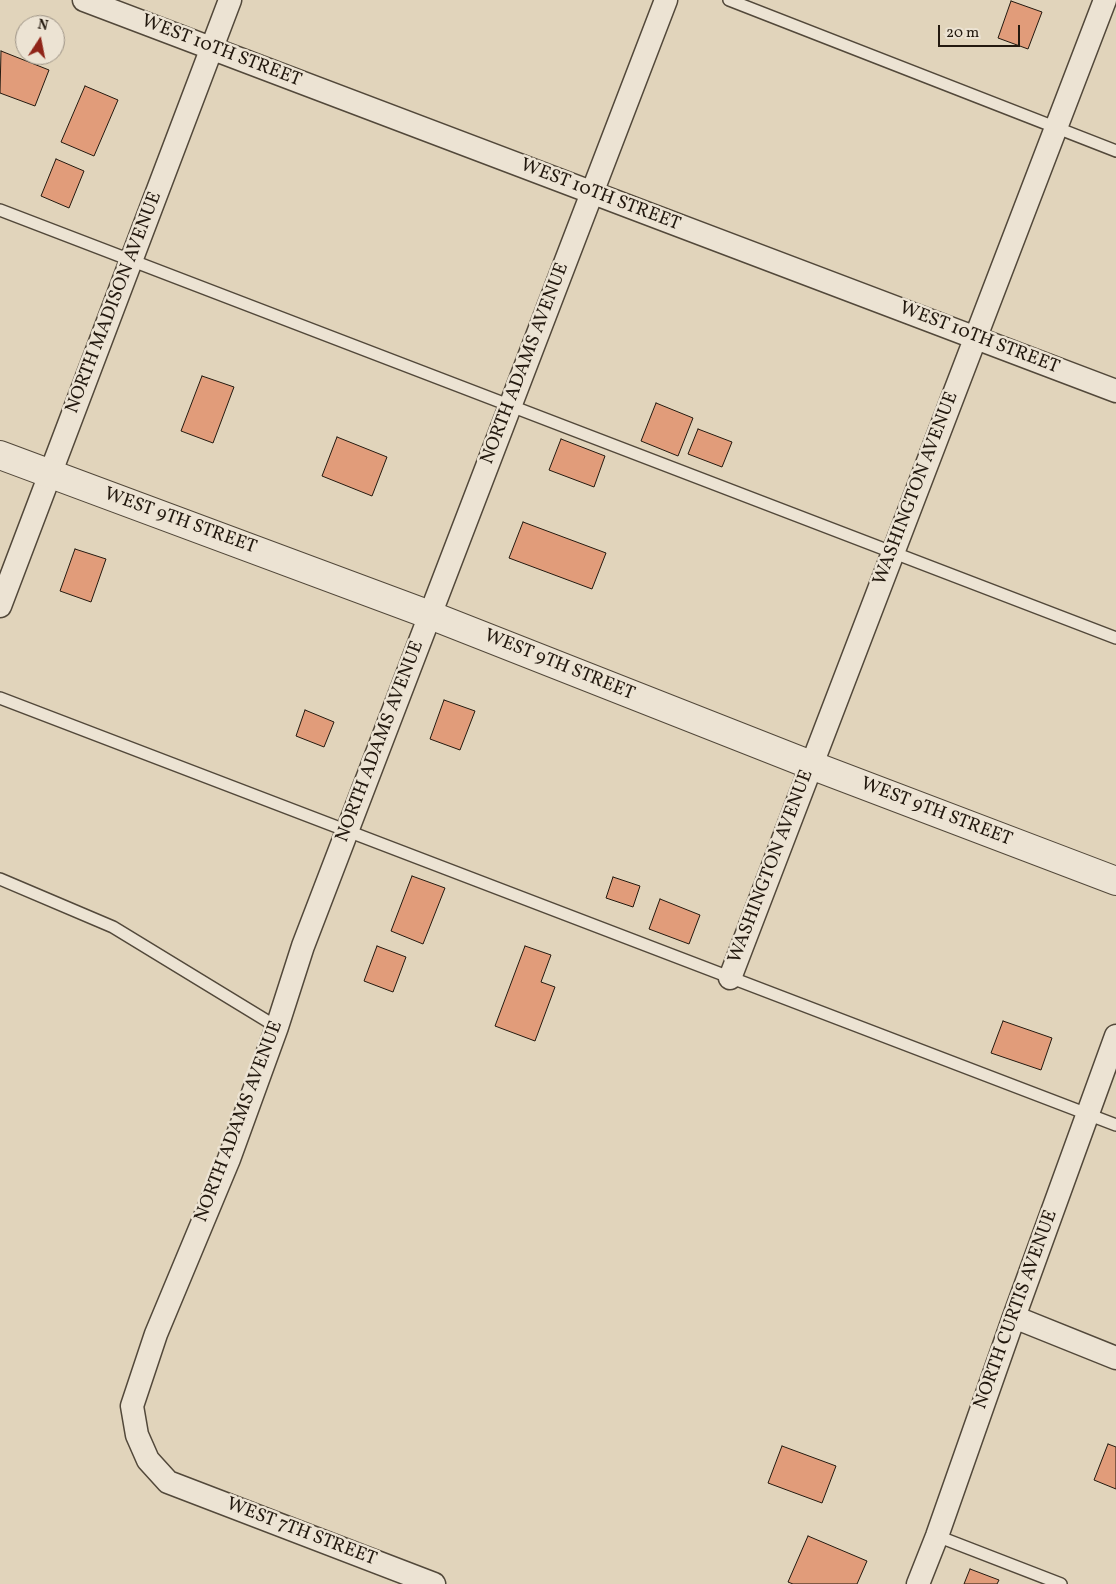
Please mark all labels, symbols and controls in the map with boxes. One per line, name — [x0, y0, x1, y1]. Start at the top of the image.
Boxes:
street label: WEST 10TH STREET — [138, 11, 304, 93]
north arrow — [15, 15, 65, 65]
text: N — [36, 15, 50, 36]
scale bar — [941, 15, 1024, 47]
text: 20 m — [946, 23, 979, 44]
street label: WEST 10TH STREET — [517, 155, 683, 237]
street label: NORTH MADISON AVENUE — [62, 189, 168, 417]
street label: NORTH ADAMS AVENUE — [477, 260, 575, 468]
street label: WEST 10TH STREET — [896, 298, 1062, 380]
street label: WASHINGTON AVENUE — [870, 389, 964, 589]
street label: WEST 9TH STREET — [101, 484, 259, 560]
street label: WEST 9TH STREET — [480, 625, 638, 707]
street label: NORTH ADAMS AVENUE — [332, 638, 430, 846]
street label: WASHINGTON AVENUE — [725, 767, 819, 967]
street label: WEST 9TH STREET — [857, 774, 1015, 852]
street label: NORTH ADAMS AVENUE — [191, 1018, 289, 1226]
street label: NORTH CURTIS AVENUE — [970, 1207, 1064, 1413]
street label: WEST 7TH STREET — [223, 1494, 379, 1572]

